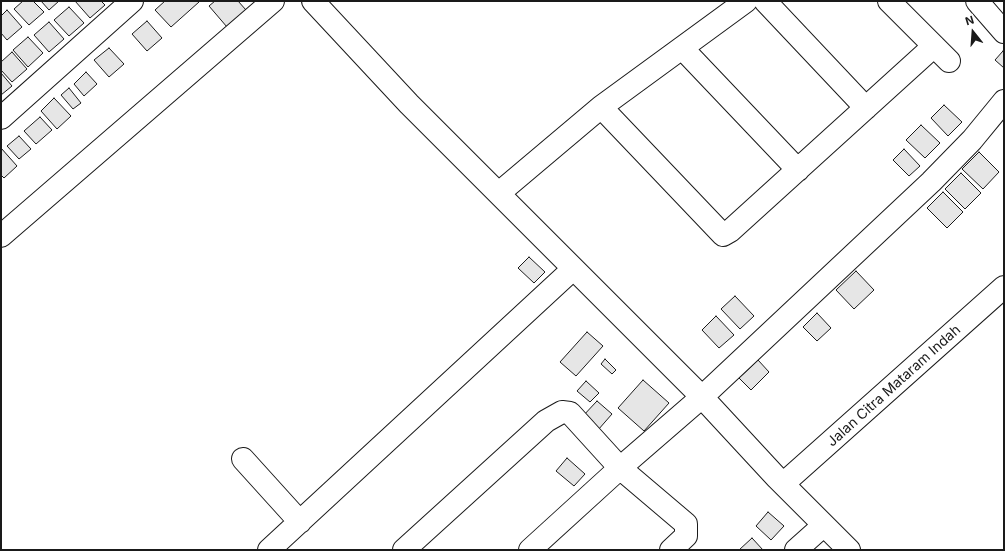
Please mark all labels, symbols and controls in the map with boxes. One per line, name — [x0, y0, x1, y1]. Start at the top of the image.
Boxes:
north arrow — [953, 12, 993, 52]
text: N — [963, 13, 976, 28]
street label: Jalan Citra Mataram Indah — [824, 322, 964, 450]

